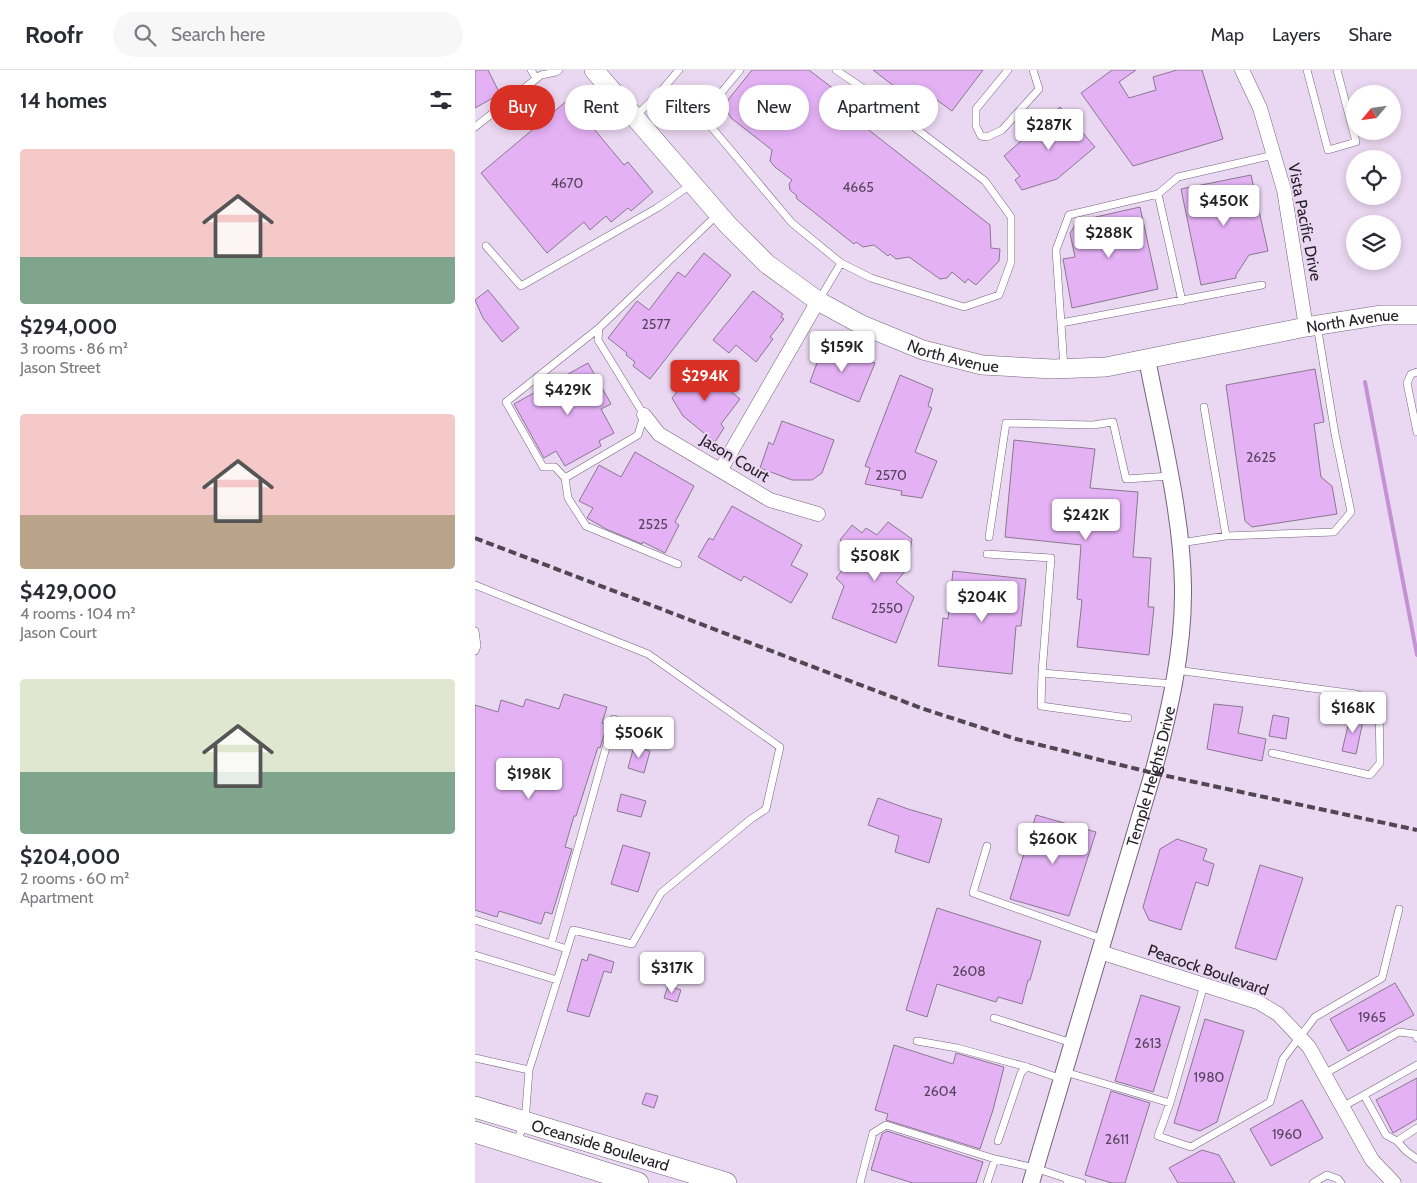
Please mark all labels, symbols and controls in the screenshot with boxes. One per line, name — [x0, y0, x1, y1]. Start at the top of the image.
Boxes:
search box — [113, 12, 463, 57]
text: Roofr — [25, 20, 83, 49]
icon: search — [131, 21, 159, 49]
text: Search here — [171, 23, 265, 46]
text: Map — [1211, 24, 1244, 46]
text: Layers — [1272, 24, 1321, 46]
text: Share — [1349, 24, 1392, 46]
chip: Buy — [490, 85, 555, 130]
chip: Rent — [565, 85, 637, 130]
chip: Filters — [647, 85, 729, 130]
chip: New — [739, 85, 809, 130]
chip: Apartment — [819, 85, 938, 130]
north arrow — [1346, 85, 1401, 140]
map controls — [1346, 85, 1401, 270]
icon: filters — [427, 86, 455, 114]
text: 14 homes — [20, 88, 107, 113]
pin: $287K — [1014, 108, 1084, 151]
text: $287K — [1026, 115, 1072, 134]
button: locate — [1346, 150, 1401, 205]
street label: Vista Pacific Drive — [1284, 161, 1326, 283]
house number: 4670 — [551, 174, 584, 192]
house number: 4665 — [842, 178, 874, 196]
icon: home — [193, 181, 283, 271]
pin: $450K — [1189, 184, 1259, 227]
text: $450K — [1199, 191, 1249, 210]
button: layers — [1346, 215, 1401, 270]
pin: $288K — [1074, 216, 1144, 259]
text: $288K — [1085, 223, 1133, 242]
street label: North Avenue — [1305, 306, 1399, 336]
text: $294,000 — [20, 314, 117, 339]
house number: 2577 — [642, 315, 671, 333]
pin: $159K — [807, 330, 877, 373]
street label: North Avenue — [905, 335, 999, 375]
text: $159K — [821, 337, 863, 356]
text: 3 rooms · 86 m² — [20, 339, 128, 358]
text: Jason Street — [20, 358, 101, 377]
pin: $294K — [670, 360, 740, 402]
text: $294K — [682, 366, 728, 385]
pin: $429K — [533, 374, 603, 416]
text: $429K — [545, 380, 591, 399]
street label: Jason Court — [696, 430, 773, 486]
icon: home — [193, 446, 283, 536]
house number: 2625 — [1246, 448, 1276, 466]
house number: 2570 — [875, 466, 907, 484]
pin: $242K — [1051, 498, 1121, 541]
text: $242K — [1063, 505, 1109, 524]
house number: 2525 — [638, 515, 668, 533]
pin: $508K — [840, 540, 910, 582]
text: $508K — [851, 546, 899, 565]
text: $429,000 — [20, 579, 117, 604]
pin: $204K — [947, 580, 1017, 623]
text: $204K — [957, 587, 1007, 606]
house number: 2550 — [871, 599, 903, 617]
text: 4 rooms · 104 m² — [20, 604, 136, 623]
text: Jason Court — [20, 623, 97, 642]
pin: $168K — [1318, 692, 1388, 734]
text: $168K — [1331, 698, 1375, 717]
street label: Temple Heights Drive — [1122, 704, 1179, 849]
icon: home — [193, 711, 283, 801]
pin: $506K — [604, 716, 674, 759]
text: $506K — [615, 723, 663, 742]
pin: $198K — [494, 758, 564, 800]
text: $198K — [507, 764, 551, 783]
pin: $260K — [1018, 822, 1088, 865]
text: $260K — [1029, 829, 1077, 848]
text: $204,000 — [20, 844, 120, 869]
text: 2 rooms · 60 m² — [20, 869, 129, 888]
text: Apartment — [20, 888, 93, 907]
street label: Peacock Boulevard — [1145, 940, 1271, 1000]
pin: $317K — [637, 952, 707, 994]
text: $317K — [651, 958, 693, 977]
house number: 2608 — [952, 962, 986, 980]
house number: 1965 — [1358, 1008, 1386, 1026]
house number: 2613 — [1134, 1034, 1162, 1052]
house number: 1980 — [1194, 1068, 1225, 1086]
house number: 2604 — [923, 1082, 957, 1100]
street label: Oceanside Boulevard — [529, 1115, 671, 1175]
house number: 1960 — [1272, 1125, 1302, 1143]
house number: 2611 — [1105, 1130, 1129, 1148]

